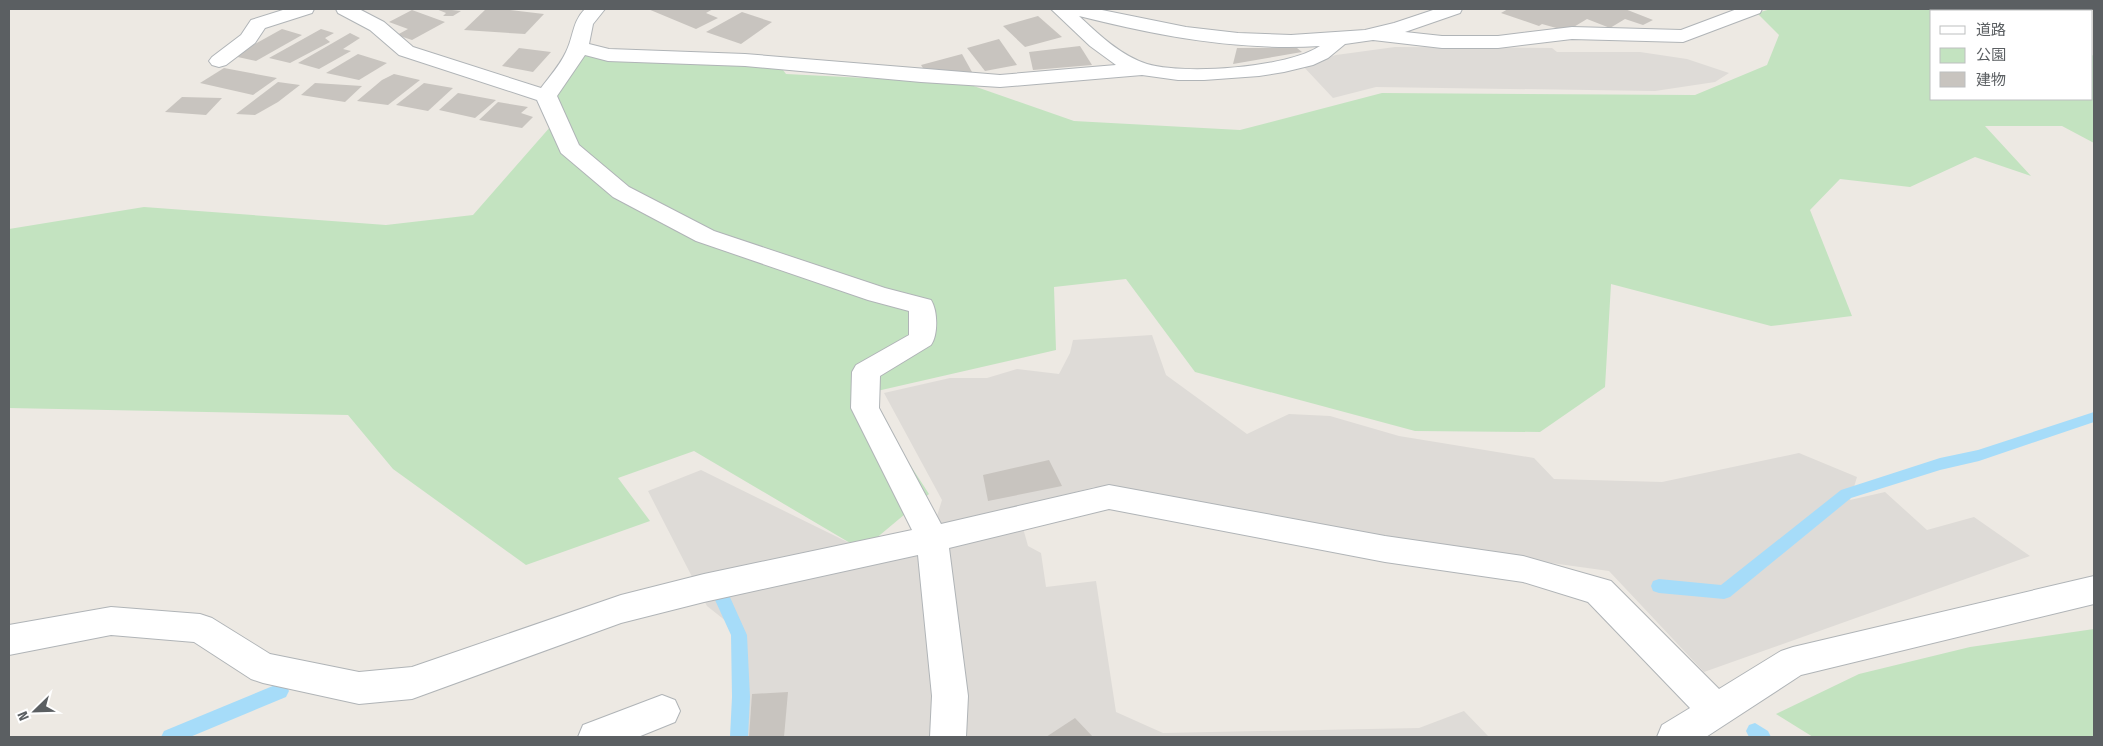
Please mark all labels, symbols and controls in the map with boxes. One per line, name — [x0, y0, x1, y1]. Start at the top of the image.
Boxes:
legend — [1930, 10, 2093, 100]
text: 道路 — [1976, 21, 2006, 39]
text: 公園 — [1976, 46, 2006, 64]
text: 建物 — [1976, 71, 2006, 89]
north arrow — [10, 686, 60, 736]
text: N — [14, 709, 33, 723]

